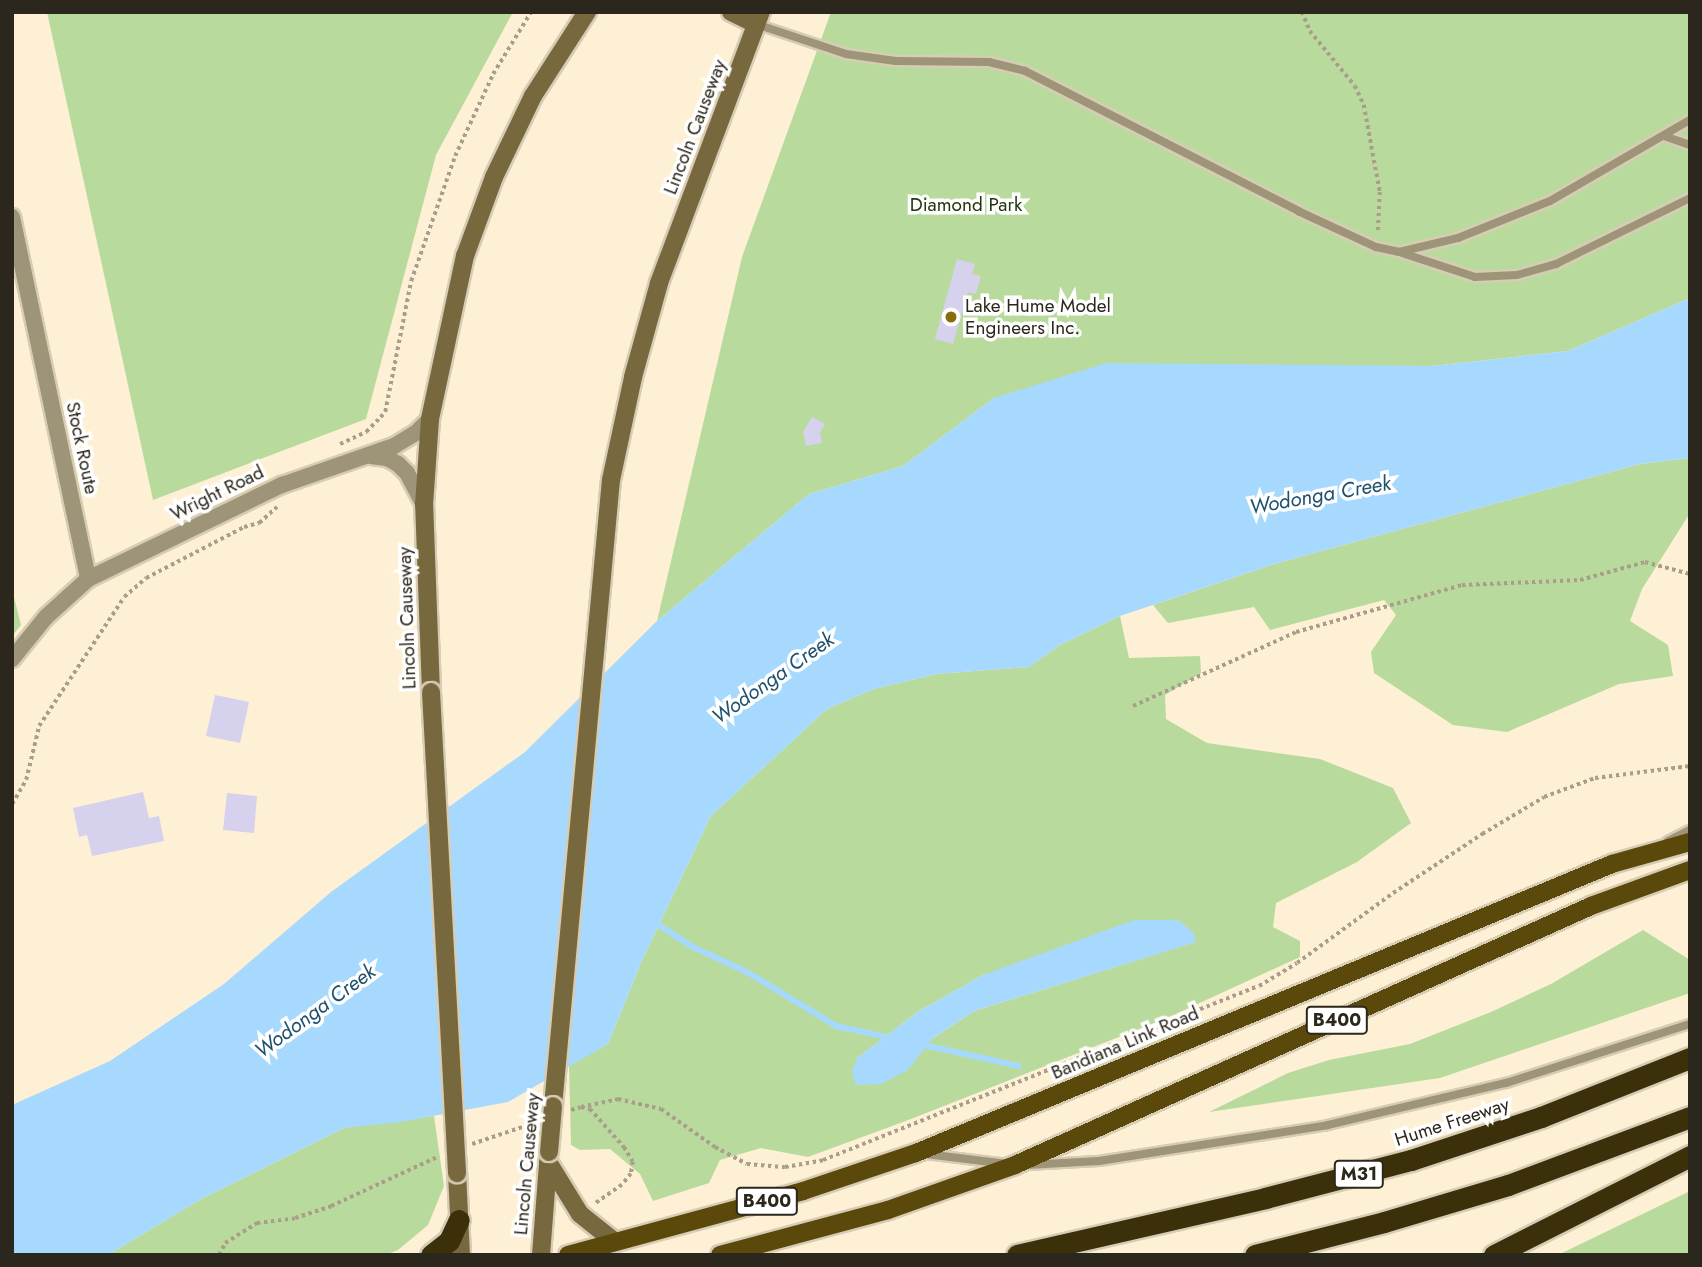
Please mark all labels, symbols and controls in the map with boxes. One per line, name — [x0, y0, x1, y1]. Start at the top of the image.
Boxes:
street label: Lincoln Causeway — [659, 56, 731, 198]
park label: Diamond Park — [910, 194, 1022, 216]
place label: Lake Hume Model Engineers Inc. — [965, 295, 1111, 339]
marker: Lake Hume Model Engineers Inc. — [943, 309, 959, 325]
street label: Stock Route — [61, 400, 103, 496]
street label: Wright Road — [167, 461, 267, 525]
water label: Wodonga Creek — [1247, 470, 1393, 520]
street label: Lincoln Causeway — [393, 546, 421, 690]
water label: Wodonga Creek — [707, 627, 839, 729]
water label: Wodonga Creek — [250, 959, 380, 1063]
street label: Bandiana Link Road — [1048, 1002, 1202, 1084]
road number: B400 — [1306, 1006, 1368, 1035]
street label: Lincoln Causeway — [509, 1092, 545, 1236]
street label: Hume Freeway — [1392, 1093, 1512, 1151]
road number: M31 — [1333, 1160, 1385, 1189]
road number: B400 — [736, 1186, 798, 1216]

